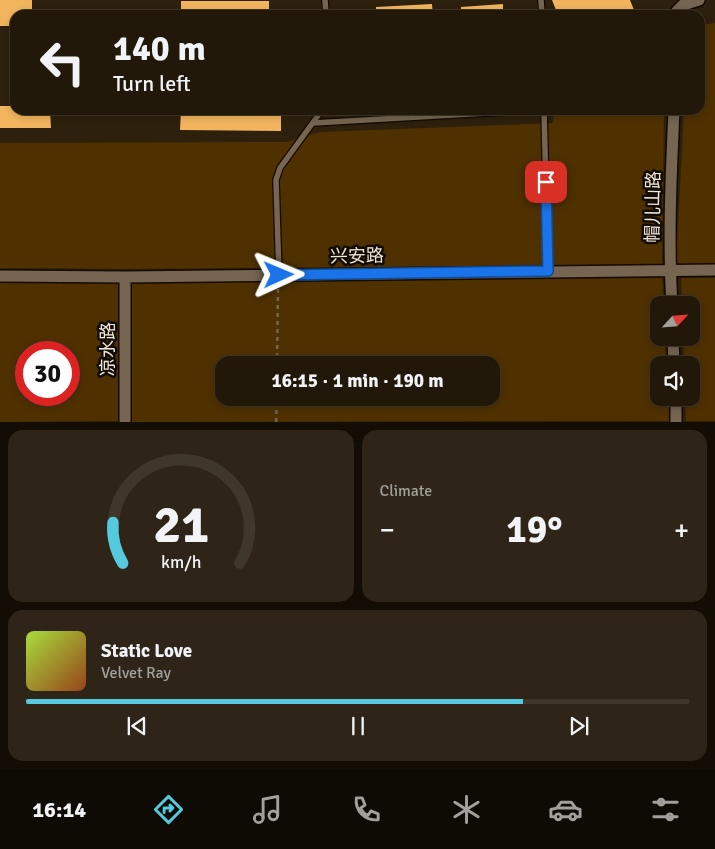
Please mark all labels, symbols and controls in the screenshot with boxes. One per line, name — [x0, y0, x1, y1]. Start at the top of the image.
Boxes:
text: 140 m — [113, 27, 206, 70]
icon: left — [30, 30, 95, 95]
text: Turn left — [113, 70, 191, 97]
pin — [525, 161, 567, 203]
icon: arrive — [532, 168, 560, 196]
street label: 帽儿山路 — [641, 171, 665, 243]
street label: 兴安路 — [330, 245, 384, 267]
position arrow — [252, 248, 304, 300]
north arrow — [650, 296, 700, 346]
map controls — [650, 296, 700, 406]
street label: 凉水路 — [97, 322, 119, 376]
speed limit sign: 30 — [15, 341, 80, 406]
button: sound — [650, 356, 700, 406]
text: 16:15 · 1 min · 190 m — [271, 369, 444, 393]
text: Climate — [380, 481, 432, 501]
text: 21 — [153, 493, 209, 557]
text: 19° — [506, 506, 562, 553]
text: − — [380, 513, 395, 547]
text: + — [674, 513, 689, 547]
text: km/h — [161, 551, 201, 573]
text: Static Love — [101, 639, 192, 663]
text: Velvet Ray — [101, 663, 171, 683]
icon: previous — [123, 712, 151, 740]
icon: pause — [344, 712, 372, 740]
icon: next — [565, 712, 593, 740]
icon: directions — [151, 792, 186, 827]
icon: music — [250, 792, 285, 827]
icon: phone — [349, 792, 384, 827]
icon: climate — [449, 792, 484, 827]
icon: car — [548, 792, 583, 827]
icon: filters — [648, 792, 683, 827]
text: 16:14 — [32, 796, 86, 823]

